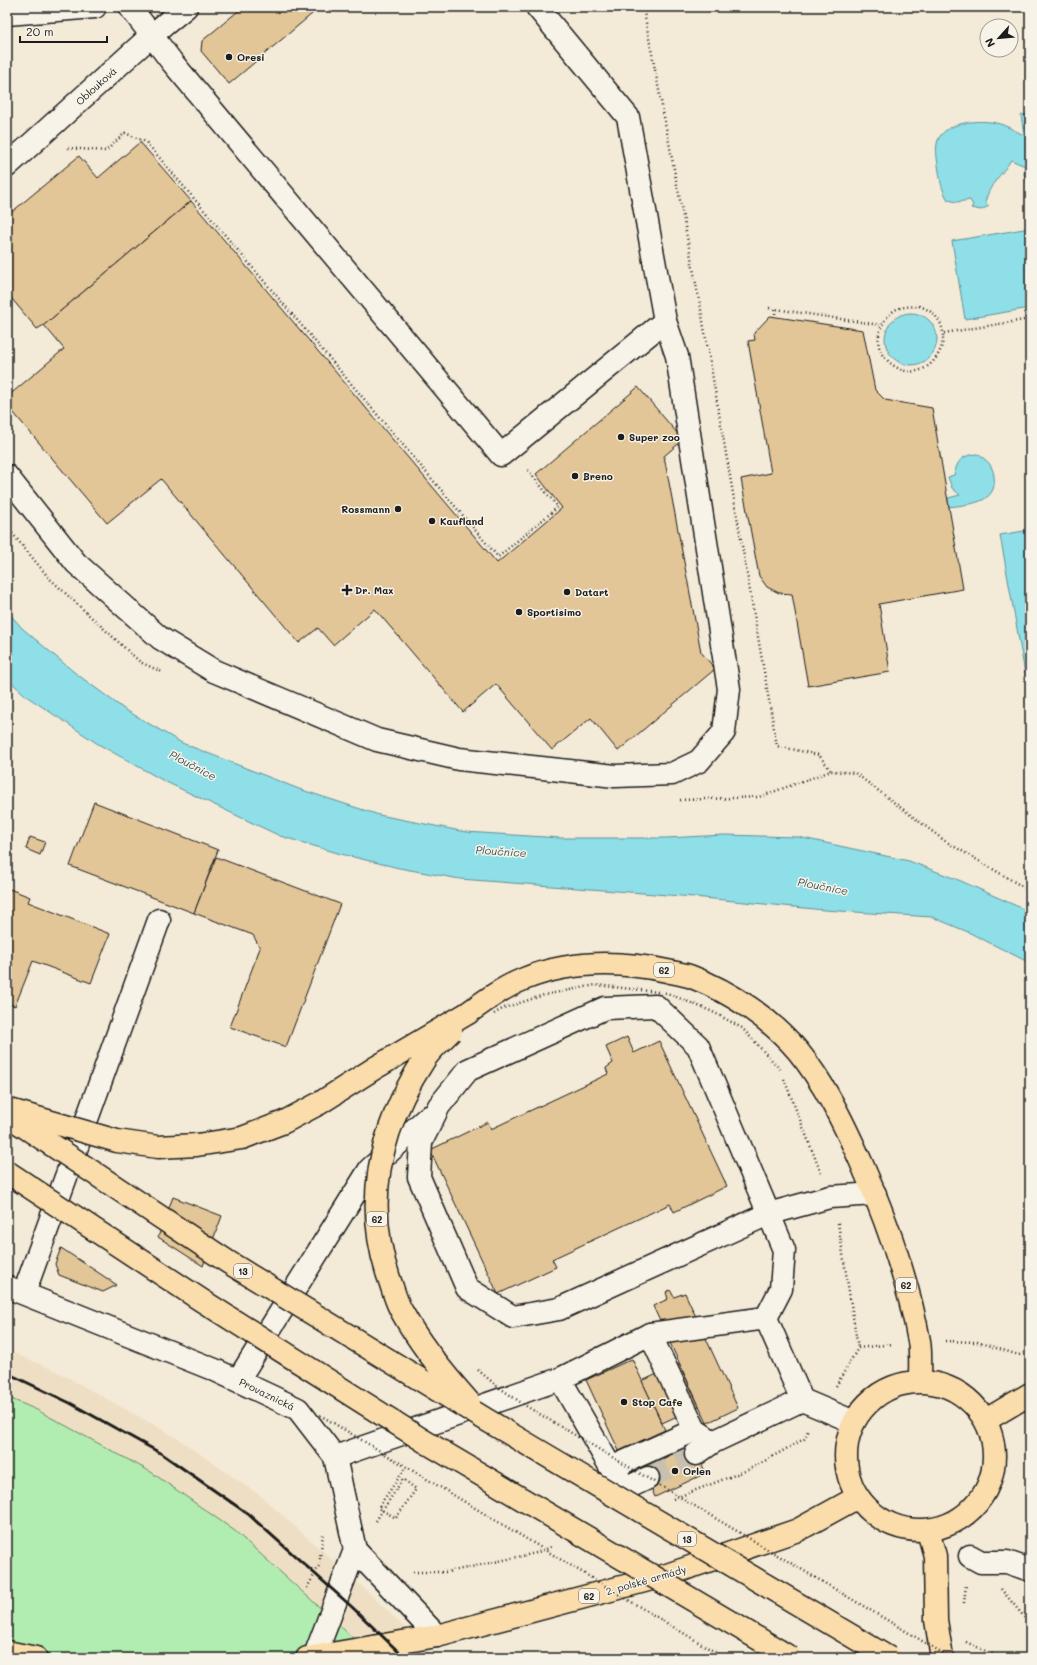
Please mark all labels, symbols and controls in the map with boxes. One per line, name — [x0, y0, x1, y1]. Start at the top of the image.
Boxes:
scale bar — [20, 18, 107, 44]
north arrow — [979, 18, 1019, 58]
text: 20 m — [26, 23, 54, 39]
text: N — [981, 36, 998, 50]
place label: Oresi — [237, 50, 265, 64]
marker: Oresi — [224, 52, 234, 62]
street label: Oblouková — [73, 64, 119, 108]
place label: Super zoo — [629, 430, 680, 444]
marker: Super zoo — [616, 432, 626, 442]
place label: Breno — [583, 469, 613, 483]
marker: Breno — [570, 471, 580, 481]
place label: Rossmann — [341, 502, 390, 516]
marker: Rossmann — [393, 504, 403, 514]
place label: Kaufland — [440, 514, 484, 528]
marker: Kaufland — [427, 516, 437, 526]
place label: Dr. Max — [355, 583, 394, 597]
marker: Dr. Max — [342, 585, 352, 595]
place label: Datart — [575, 585, 609, 599]
marker: Datart — [562, 587, 572, 597]
place label: Sportisimo — [527, 605, 581, 619]
marker: Sportisimo — [514, 607, 524, 617]
water label: Ploučnice — [167, 746, 219, 784]
water label: Ploučnice — [475, 842, 527, 860]
water label: Ploučnice — [796, 874, 850, 898]
road number: 62 — [654, 963, 674, 977]
road number: 62 — [367, 1212, 387, 1226]
road number: 13 — [234, 1264, 252, 1278]
road number: 62 — [896, 1278, 916, 1292]
street label: Provaznická — [237, 1375, 297, 1413]
place label: Stop Cafe — [632, 1395, 683, 1409]
marker: Stop Cafe — [619, 1397, 629, 1407]
place label: Orlen — [683, 1464, 711, 1478]
marker: Orlen — [670, 1466, 680, 1476]
road number: 13 — [678, 1532, 696, 1546]
street label: 2. polské armády — [604, 1562, 688, 1598]
road number: 62 — [579, 1589, 599, 1603]

